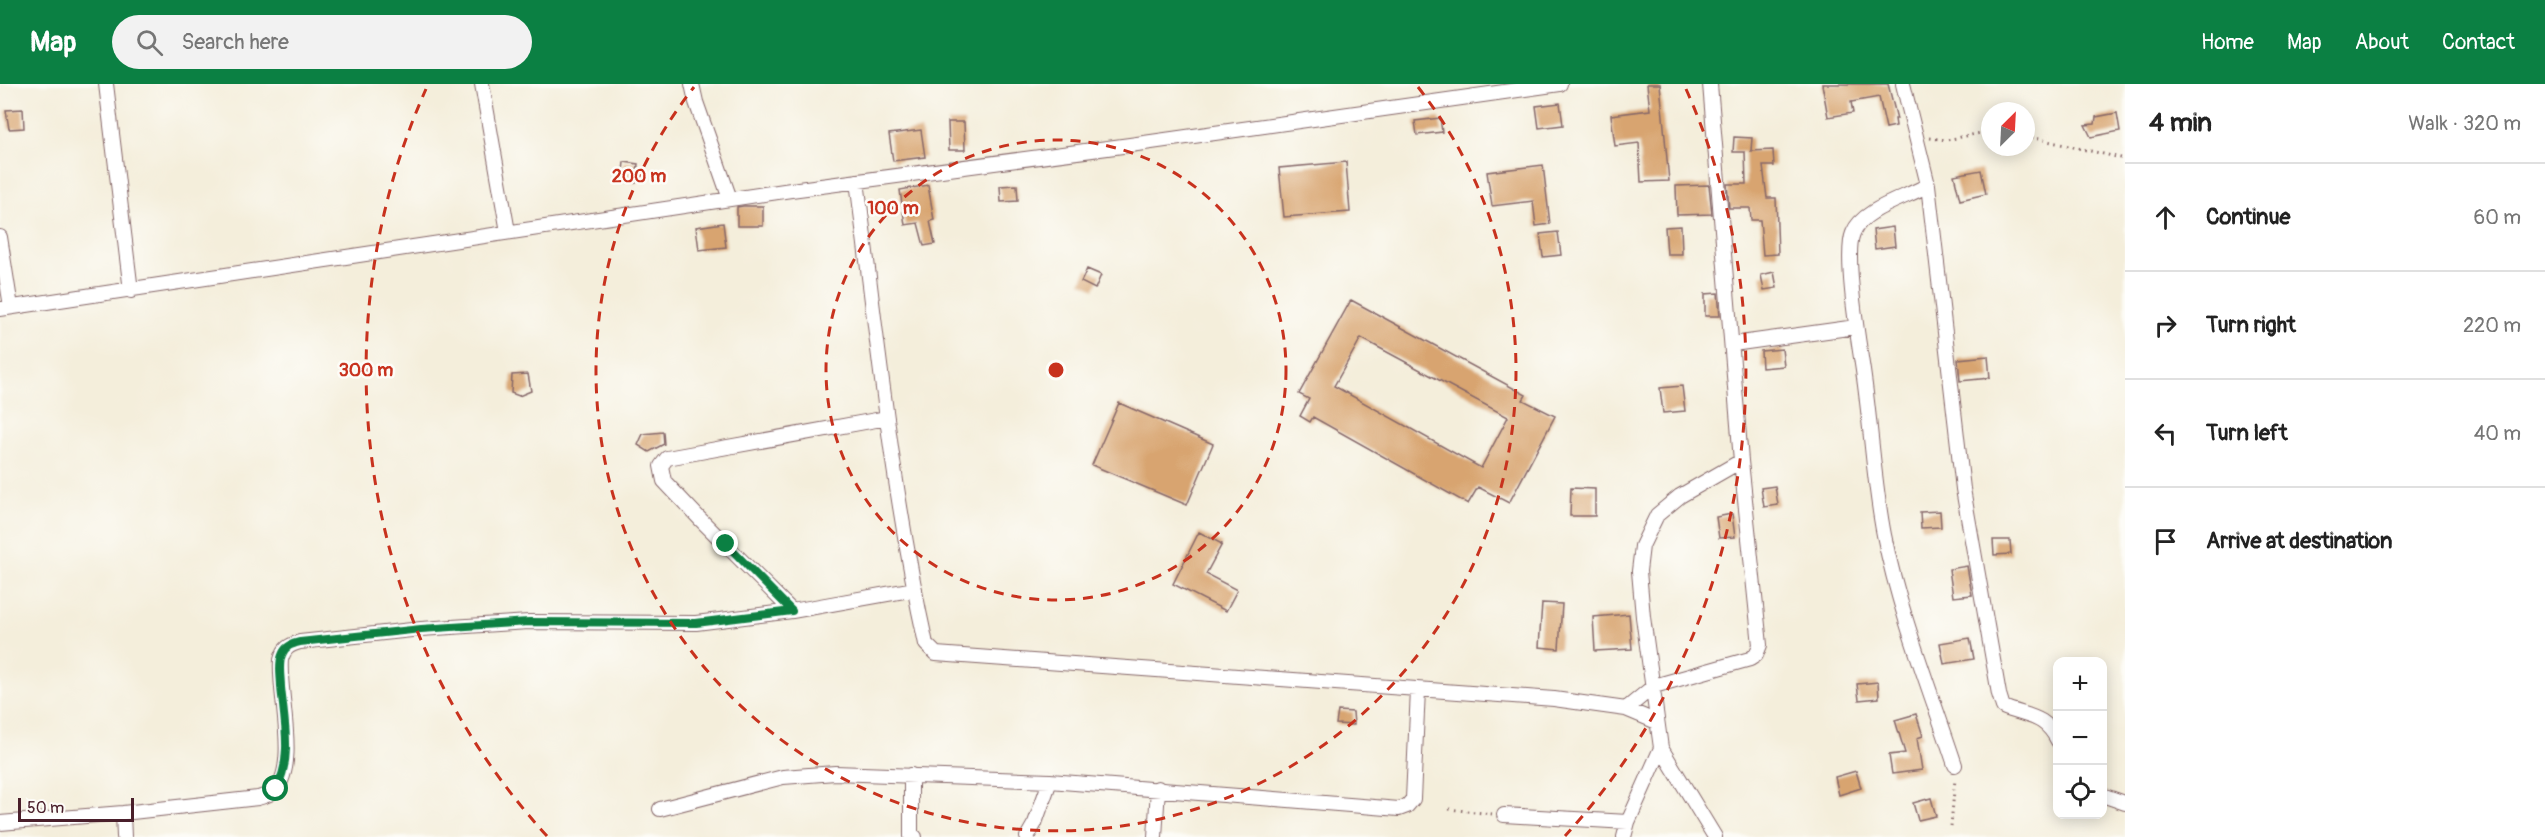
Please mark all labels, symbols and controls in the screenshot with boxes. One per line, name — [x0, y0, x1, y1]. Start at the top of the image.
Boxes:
search box — [112, 15, 532, 69]
text: Map — [30, 25, 76, 60]
icon: search — [133, 26, 166, 59]
text: Search here — [181, 28, 289, 56]
text: Home — [2201, 29, 2254, 56]
text: Map — [2287, 29, 2322, 56]
text: About — [2355, 29, 2409, 56]
text: Contact — [2442, 29, 2515, 56]
north arrow — [1981, 102, 2035, 156]
text: 4 min — [2149, 107, 2212, 139]
text: Walk · 320 m — [2408, 111, 2521, 136]
text: 200 m — [612, 165, 666, 188]
text: 100 m — [867, 197, 919, 220]
icon: ahead — [2149, 201, 2182, 234]
text: Continue — [2206, 203, 2290, 231]
text: 60 m — [2474, 205, 2521, 230]
icon: right — [2149, 309, 2182, 342]
text: Turn right — [2206, 311, 2296, 339]
text: 220 m — [2463, 313, 2521, 338]
text: 300 m — [339, 359, 393, 382]
centre of rings — [1046, 360, 1066, 380]
icon: left — [2149, 417, 2182, 450]
text: Turn left — [2206, 419, 2288, 447]
text: 40 m — [2474, 421, 2521, 446]
icon: arrive — [2149, 525, 2182, 558]
text: Arrive at destination — [2206, 527, 2392, 555]
route end — [712, 530, 738, 556]
map controls — [2053, 657, 2107, 819]
button: + — [2053, 657, 2107, 711]
button: − — [2053, 711, 2107, 765]
button: locate — [2053, 765, 2107, 819]
route start — [262, 775, 288, 801]
scale bar — [18, 795, 134, 822]
text: 50 m — [27, 798, 64, 818]

